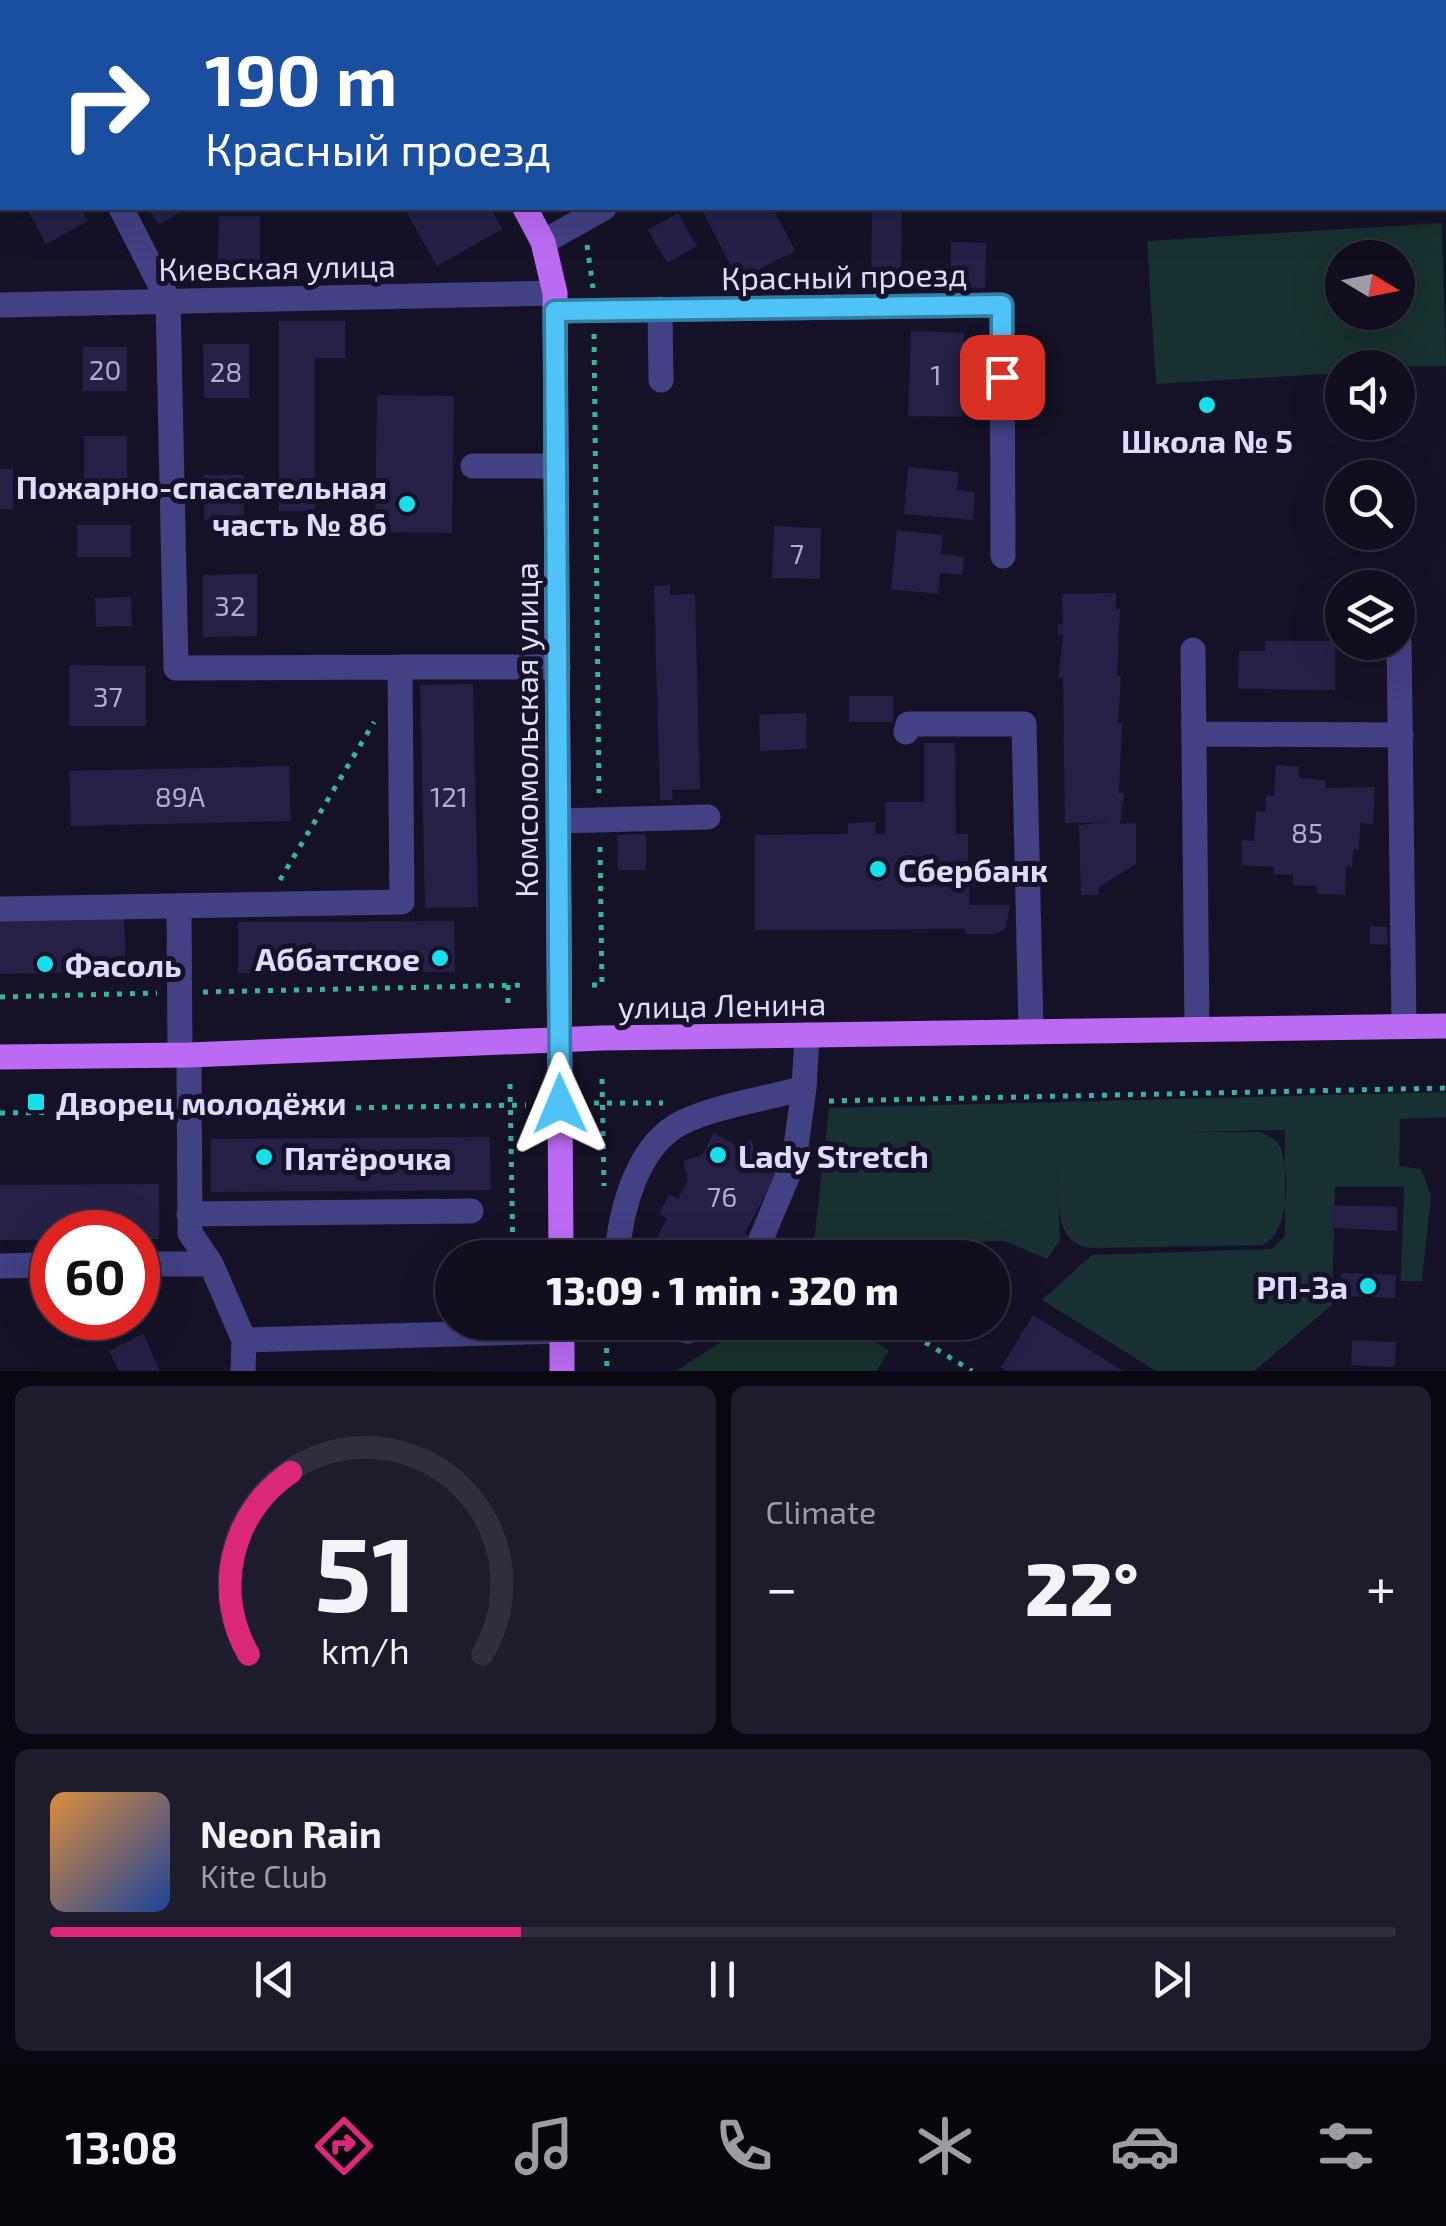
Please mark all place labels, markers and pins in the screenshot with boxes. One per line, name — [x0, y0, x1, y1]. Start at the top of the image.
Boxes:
pin — [960, 335, 1045, 420]
marker: Школа № 5 — [1196, 394, 1218, 416]
place label: Школа № 5 — [1121, 421, 1293, 459]
place label: Пожарно-спасательная часть № 86 — [16, 467, 387, 542]
marker: Пожарно-спасательная часть № 86 — [396, 493, 418, 515]
place label: Сбербанк — [898, 850, 1048, 888]
marker: Сбербанк — [867, 858, 889, 880]
place label: Аббатское — [255, 939, 420, 977]
place label: Фасоль — [65, 945, 182, 983]
marker: Аббатское — [429, 947, 451, 969]
marker: Фасоль — [34, 953, 56, 975]
place label: Дворец молодёжи — [56, 1083, 346, 1121]
marker: Дворец молодёжи — [25, 1091, 47, 1113]
place label: Lady Stretch — [738, 1136, 929, 1175]
place label: Пятёрочка — [284, 1138, 452, 1176]
marker: Lady Stretch — [707, 1144, 729, 1166]
marker: Пятёрочка — [253, 1146, 275, 1168]
place label: РП-3а — [1256, 1267, 1348, 1305]
marker: РП-3а — [1357, 1275, 1379, 1297]

